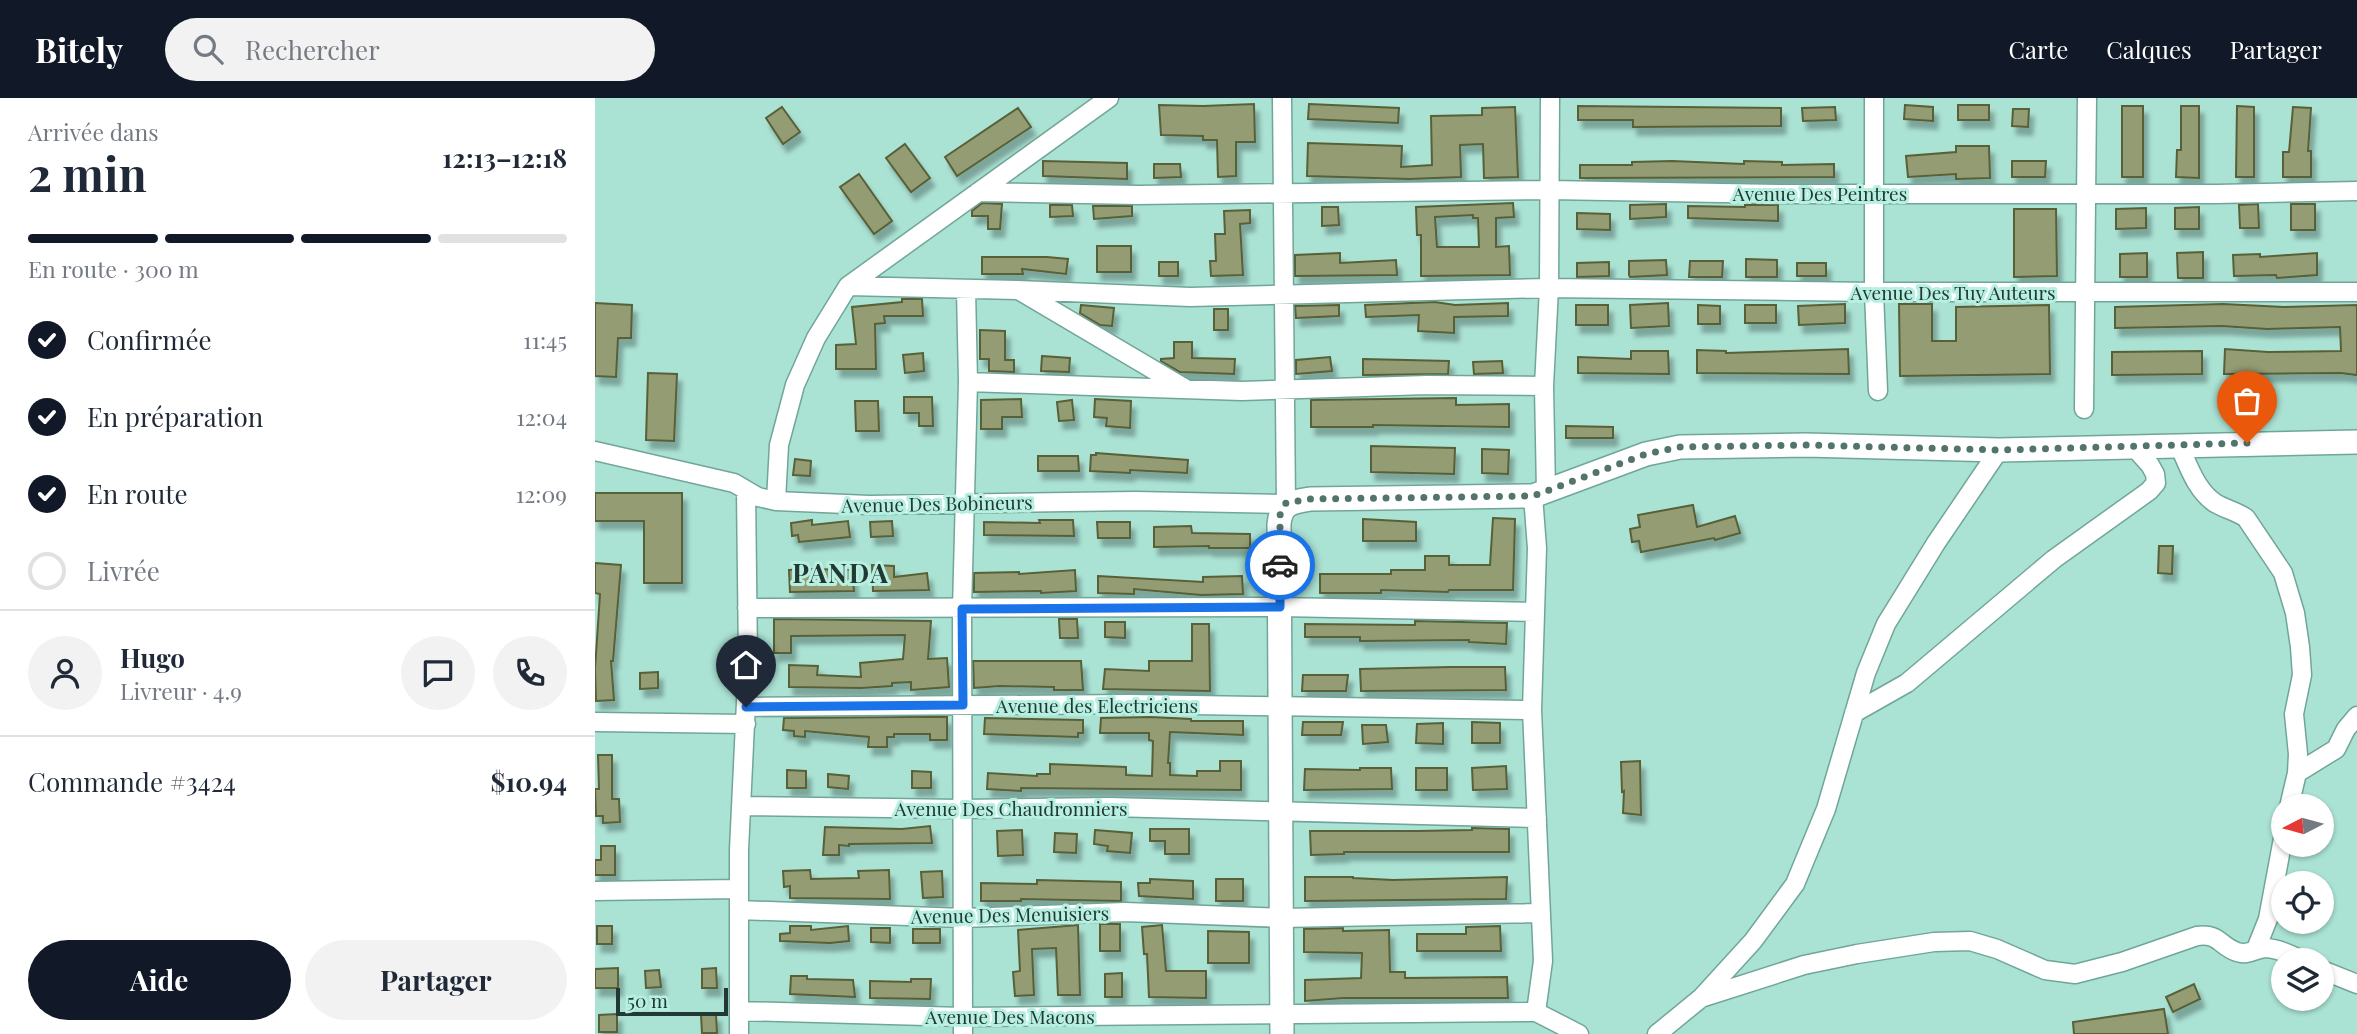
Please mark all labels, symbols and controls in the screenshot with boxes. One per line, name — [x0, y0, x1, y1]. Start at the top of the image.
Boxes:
search box — [165, 18, 655, 81]
text: Bitely — [35, 27, 123, 71]
icon: search — [189, 30, 227, 68]
text: Rechercher — [245, 32, 380, 67]
text: Carte — [2009, 33, 2068, 65]
text: Calques — [2106, 33, 2192, 65]
text: Partager — [2230, 33, 2322, 65]
text: Arrivée dans — [28, 116, 159, 147]
text: 12:13–12:18 — [442, 140, 567, 175]
text: 2 min — [28, 142, 147, 204]
street label: Avenue Des Peintres — [1732, 180, 1907, 206]
text: En route · 300 m — [28, 253, 199, 284]
street label: Avenue Des Tuy Auteurs — [1850, 279, 2056, 305]
icon: check — [28, 321, 66, 359]
text: Confirmée — [87, 322, 212, 357]
text: 11:45 — [523, 324, 567, 355]
pin — [2217, 371, 2277, 443]
icon: bag — [2228, 382, 2266, 420]
icon: check — [28, 398, 66, 436]
text: En préparation — [87, 399, 263, 434]
text: 12:04 — [516, 401, 567, 432]
icon: check — [28, 475, 66, 513]
text: En route — [87, 476, 188, 511]
text: 12:09 — [516, 478, 567, 509]
street label: Avenue Des Bobineurs — [840, 488, 1033, 518]
courier — [1245, 530, 1315, 600]
icon: car — [1261, 546, 1299, 584]
text: Livrée — [87, 553, 160, 588]
district label: PANDA — [792, 555, 890, 590]
pin — [716, 635, 776, 707]
button: person — [28, 636, 102, 710]
button: chat — [401, 636, 475, 710]
button: phone — [493, 636, 567, 710]
text: Hugo — [120, 640, 185, 675]
icon: home — [727, 646, 765, 684]
text: Livreur · 4.9 — [120, 675, 242, 706]
street label: Avenue des Electriciens — [995, 692, 1198, 718]
text: Commande #3424 — [28, 764, 236, 799]
text: $10.94 — [490, 764, 567, 799]
north arrow — [2271, 794, 2335, 858]
map controls — [2271, 794, 2334, 1011]
street label: Avenue Des Chaudronniers — [893, 795, 1128, 821]
button: locate — [2271, 871, 2334, 934]
street label: Avenue Des Menuisiers — [910, 899, 1109, 929]
button: Aide — [28, 940, 291, 1020]
button: Partager — [305, 940, 567, 1020]
button: layers — [2271, 948, 2334, 1011]
scale bar — [616, 985, 728, 1017]
text: 50 m — [627, 987, 668, 1013]
street label: Avenue Des Macons — [924, 1003, 1095, 1029]

